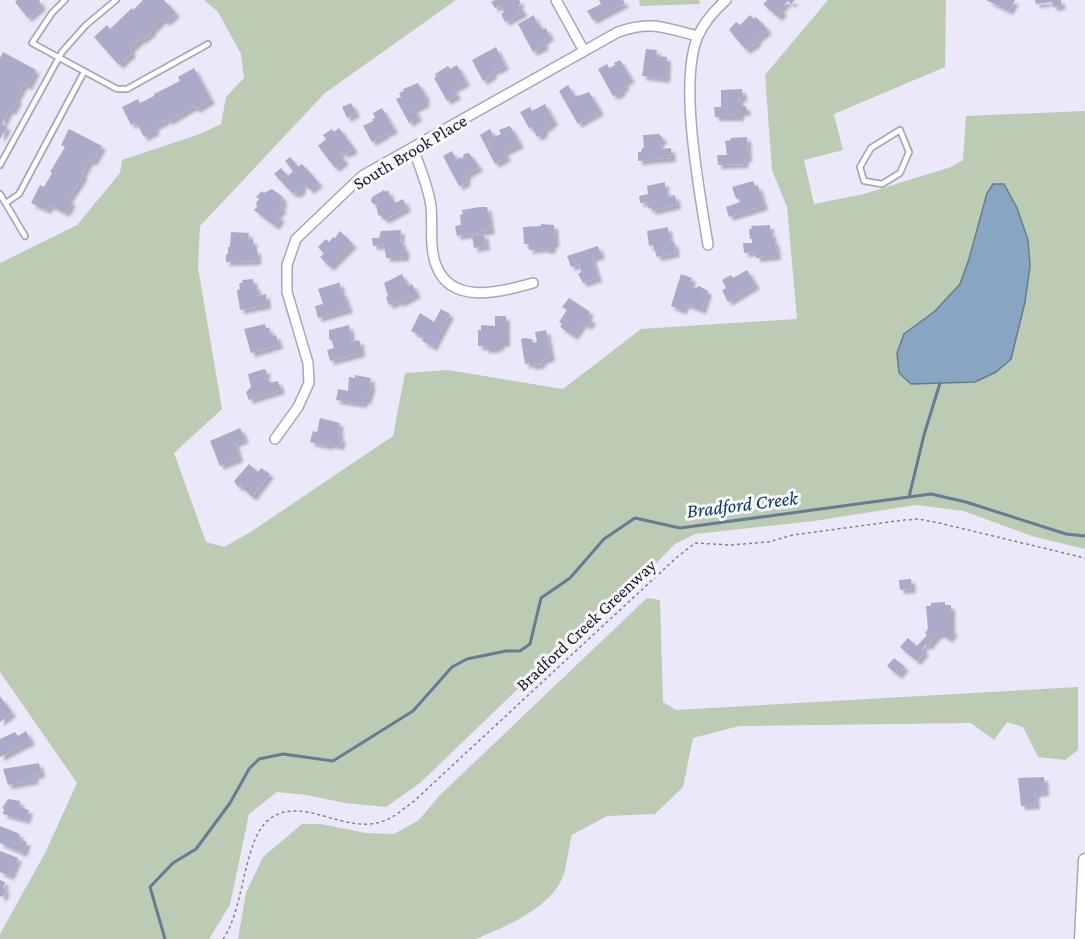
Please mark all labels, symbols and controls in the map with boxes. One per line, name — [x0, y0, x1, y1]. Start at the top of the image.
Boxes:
street label: South Brook Place — [350, 110, 470, 194]
water label: Bradford Creek — [685, 486, 800, 523]
street label: Bradford Creek Greenway — [512, 555, 660, 695]

